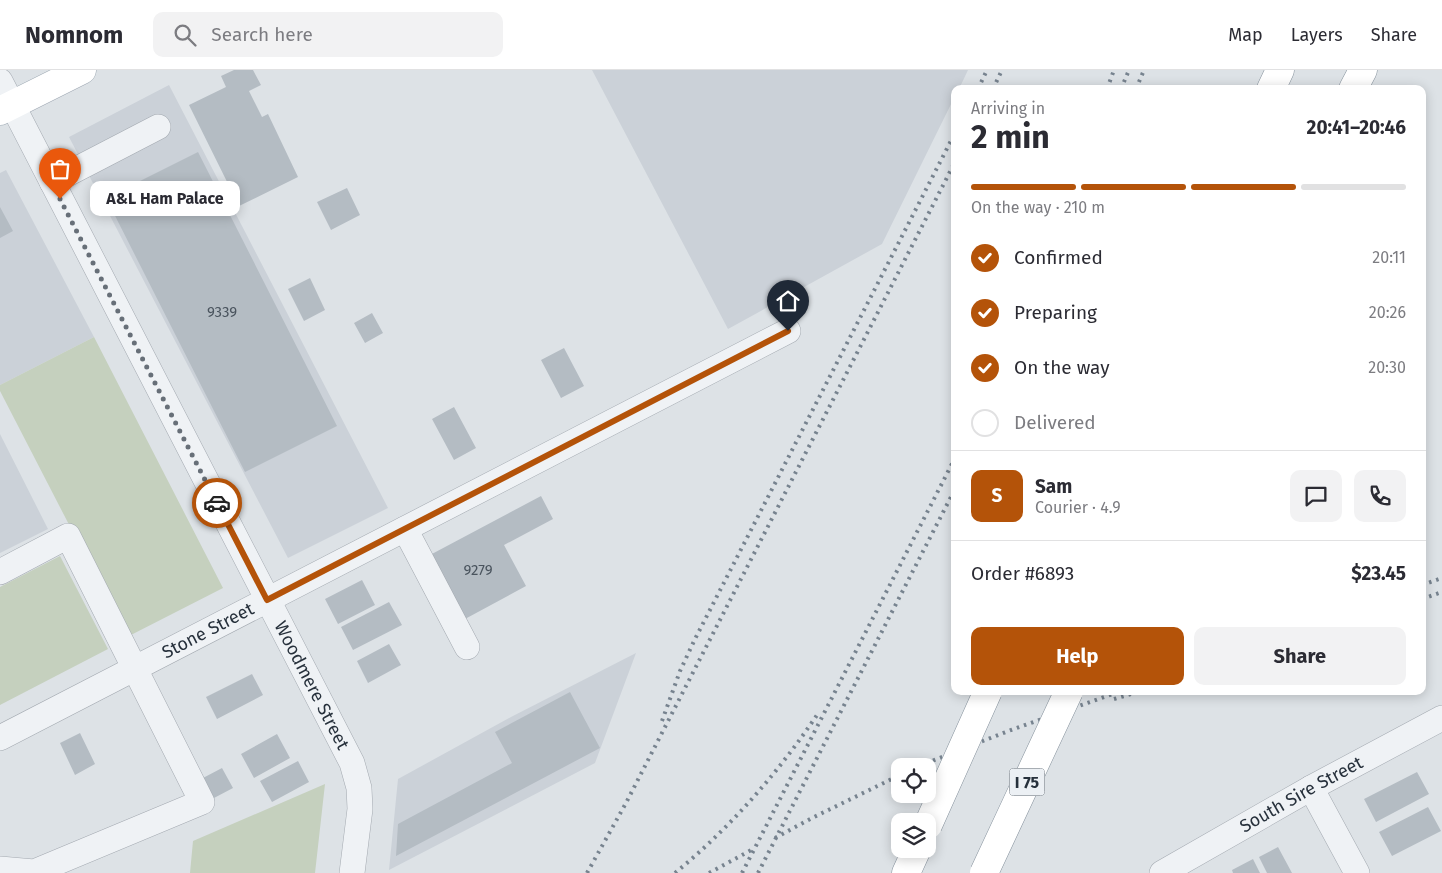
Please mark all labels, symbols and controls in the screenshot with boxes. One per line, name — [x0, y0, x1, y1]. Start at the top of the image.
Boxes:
search box — [153, 12, 503, 57]
text: Nomnom — [25, 21, 123, 49]
icon: search — [171, 21, 199, 49]
text: Search here — [211, 23, 313, 46]
text: Map — [1228, 24, 1263, 46]
text: Layers — [1291, 24, 1343, 46]
text: Share — [1371, 24, 1417, 46]
text: Arriving in — [971, 99, 1045, 118]
text: 20:41–20:46 — [1307, 116, 1406, 139]
text: 2 min — [971, 118, 1050, 156]
pin — [39, 148, 81, 199]
icon: bag — [46, 155, 74, 183]
callout: A&L Ham Palace — [90, 182, 240, 216]
text: A&L Ham Palace — [106, 189, 224, 208]
text: On the way · 210 m — [971, 198, 1105, 217]
icon: check — [971, 244, 999, 272]
text: Confirmed — [1014, 246, 1103, 269]
text: 20:11 — [1372, 248, 1406, 267]
pin — [767, 280, 809, 331]
icon: home — [774, 287, 802, 315]
icon: check — [971, 299, 999, 327]
text: Preparing — [1014, 301, 1097, 324]
house number: 9339 — [207, 303, 237, 321]
text: 20:26 — [1369, 303, 1406, 322]
icon: check — [971, 354, 999, 382]
text: On the way — [1014, 356, 1110, 379]
text: 20:30 — [1368, 358, 1406, 377]
text: Delivered — [1014, 411, 1096, 434]
button: chat — [1290, 470, 1342, 522]
button: phone — [1354, 470, 1406, 522]
text: Sam — [1035, 475, 1072, 498]
courier — [192, 478, 242, 528]
text: S — [992, 484, 1002, 507]
icon: car — [203, 489, 231, 517]
text: Courier · 4.9 — [1035, 498, 1121, 517]
house number: 9279 — [463, 561, 493, 579]
text: Order #6893 — [971, 562, 1074, 585]
text: $23.45 — [1351, 562, 1406, 585]
street label: Stone Street — [158, 598, 258, 663]
street label: Woodmere Street — [270, 617, 354, 754]
button: Help — [971, 627, 1184, 685]
button: Share — [1194, 627, 1406, 685]
street label: South Sire Street — [1236, 751, 1367, 837]
map controls — [891, 758, 936, 858]
button: locate — [891, 758, 936, 803]
road number: I 75 — [1010, 769, 1044, 796]
button: layers — [891, 813, 936, 858]

